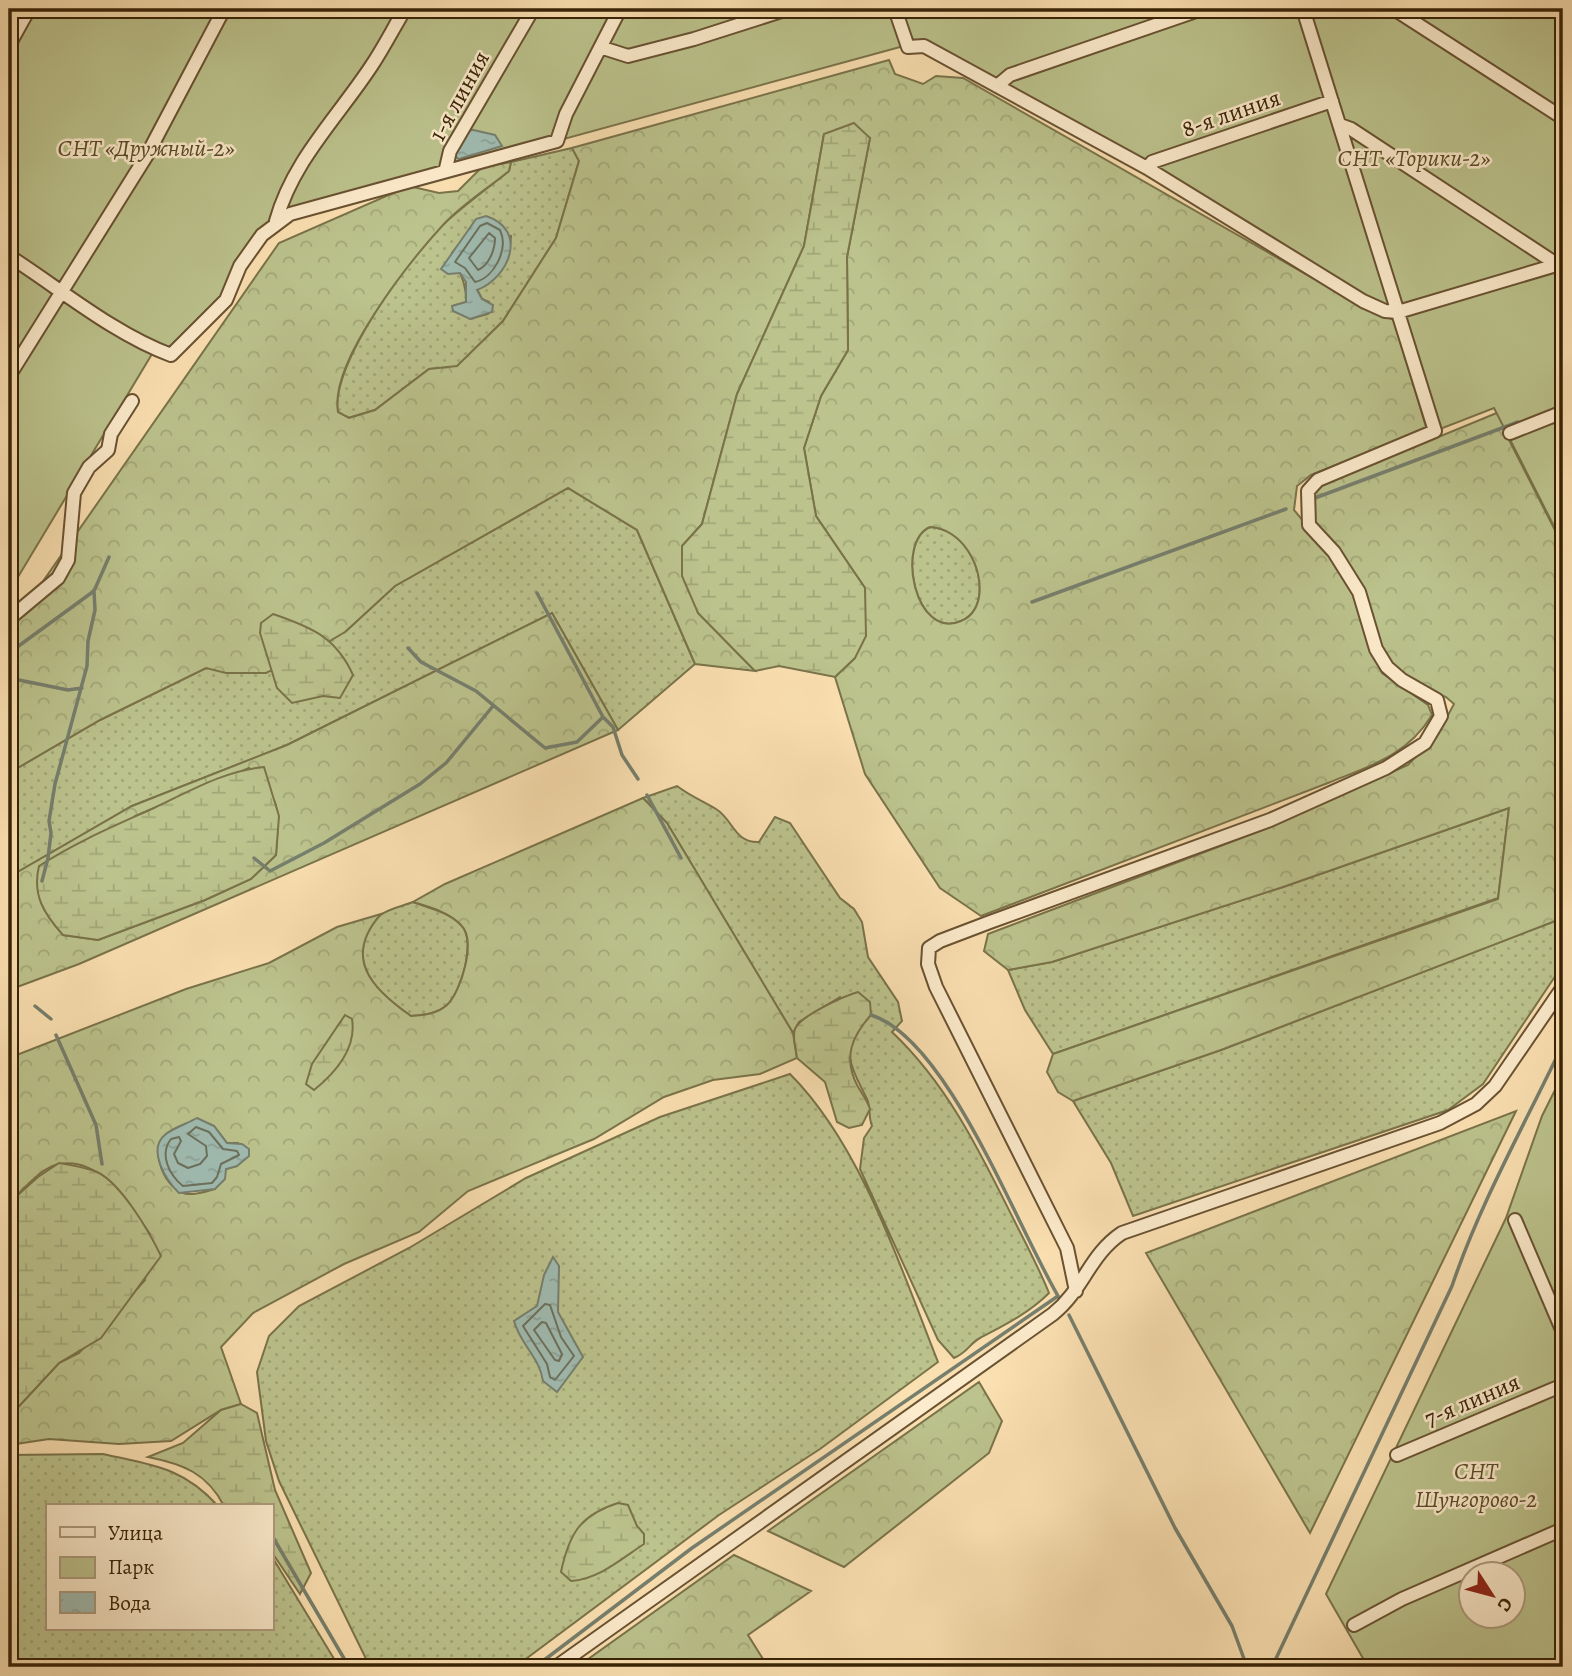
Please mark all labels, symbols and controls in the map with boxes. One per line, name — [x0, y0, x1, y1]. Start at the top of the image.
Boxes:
street label: 1-я линия — [421, 45, 497, 147]
street label: 8-я линия — [1177, 81, 1285, 145]
park label: СНТ «Дружный-2» — [57, 132, 235, 164]
park label: СНТ «Торики-2» — [1338, 142, 1491, 174]
street label: 7-я линия — [1419, 1366, 1525, 1434]
park label: СНТ Шунгорово-2 — [1415, 1455, 1537, 1515]
legend — [46, 1504, 273, 1630]
text: Улица — [108, 1519, 163, 1547]
text: Парк — [108, 1553, 154, 1581]
north arrow — [1456, 1560, 1526, 1630]
text: Вода — [108, 1589, 151, 1617]
text: С — [1491, 1592, 1519, 1617]

